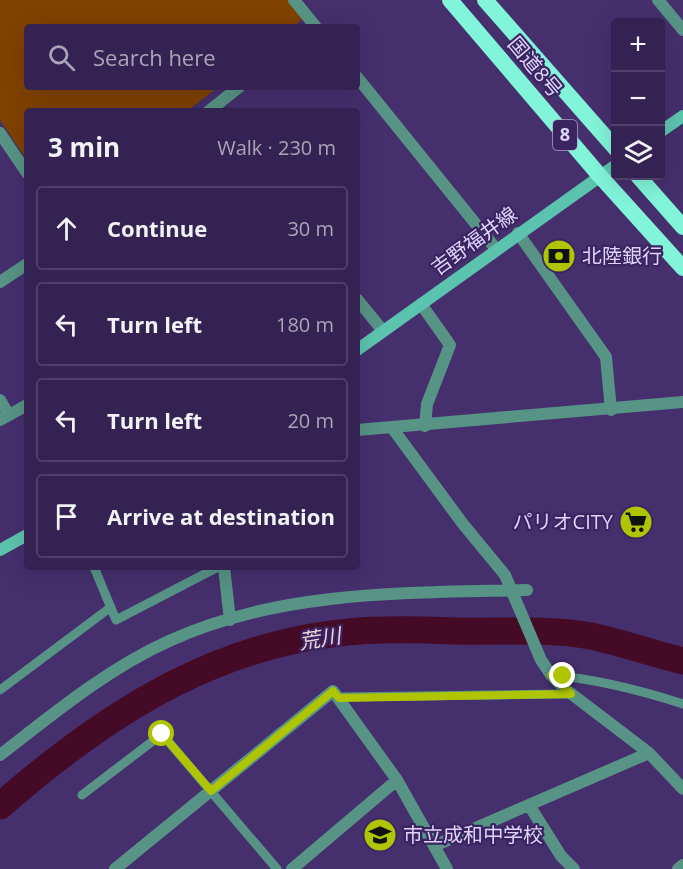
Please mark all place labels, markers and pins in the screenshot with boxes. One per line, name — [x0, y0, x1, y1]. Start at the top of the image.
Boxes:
bank icon: 北陸銀行 — [541, 238, 577, 274]
place label: 北陸銀行 — [582, 242, 662, 269]
supermarket icon: パリオCITY — [618, 504, 654, 540]
place label: パリオCITY — [513, 508, 614, 535]
school or university icon: 市立成和中学校 — [362, 817, 398, 853]
place label: 市立成和中学校 — [403, 821, 543, 848]

